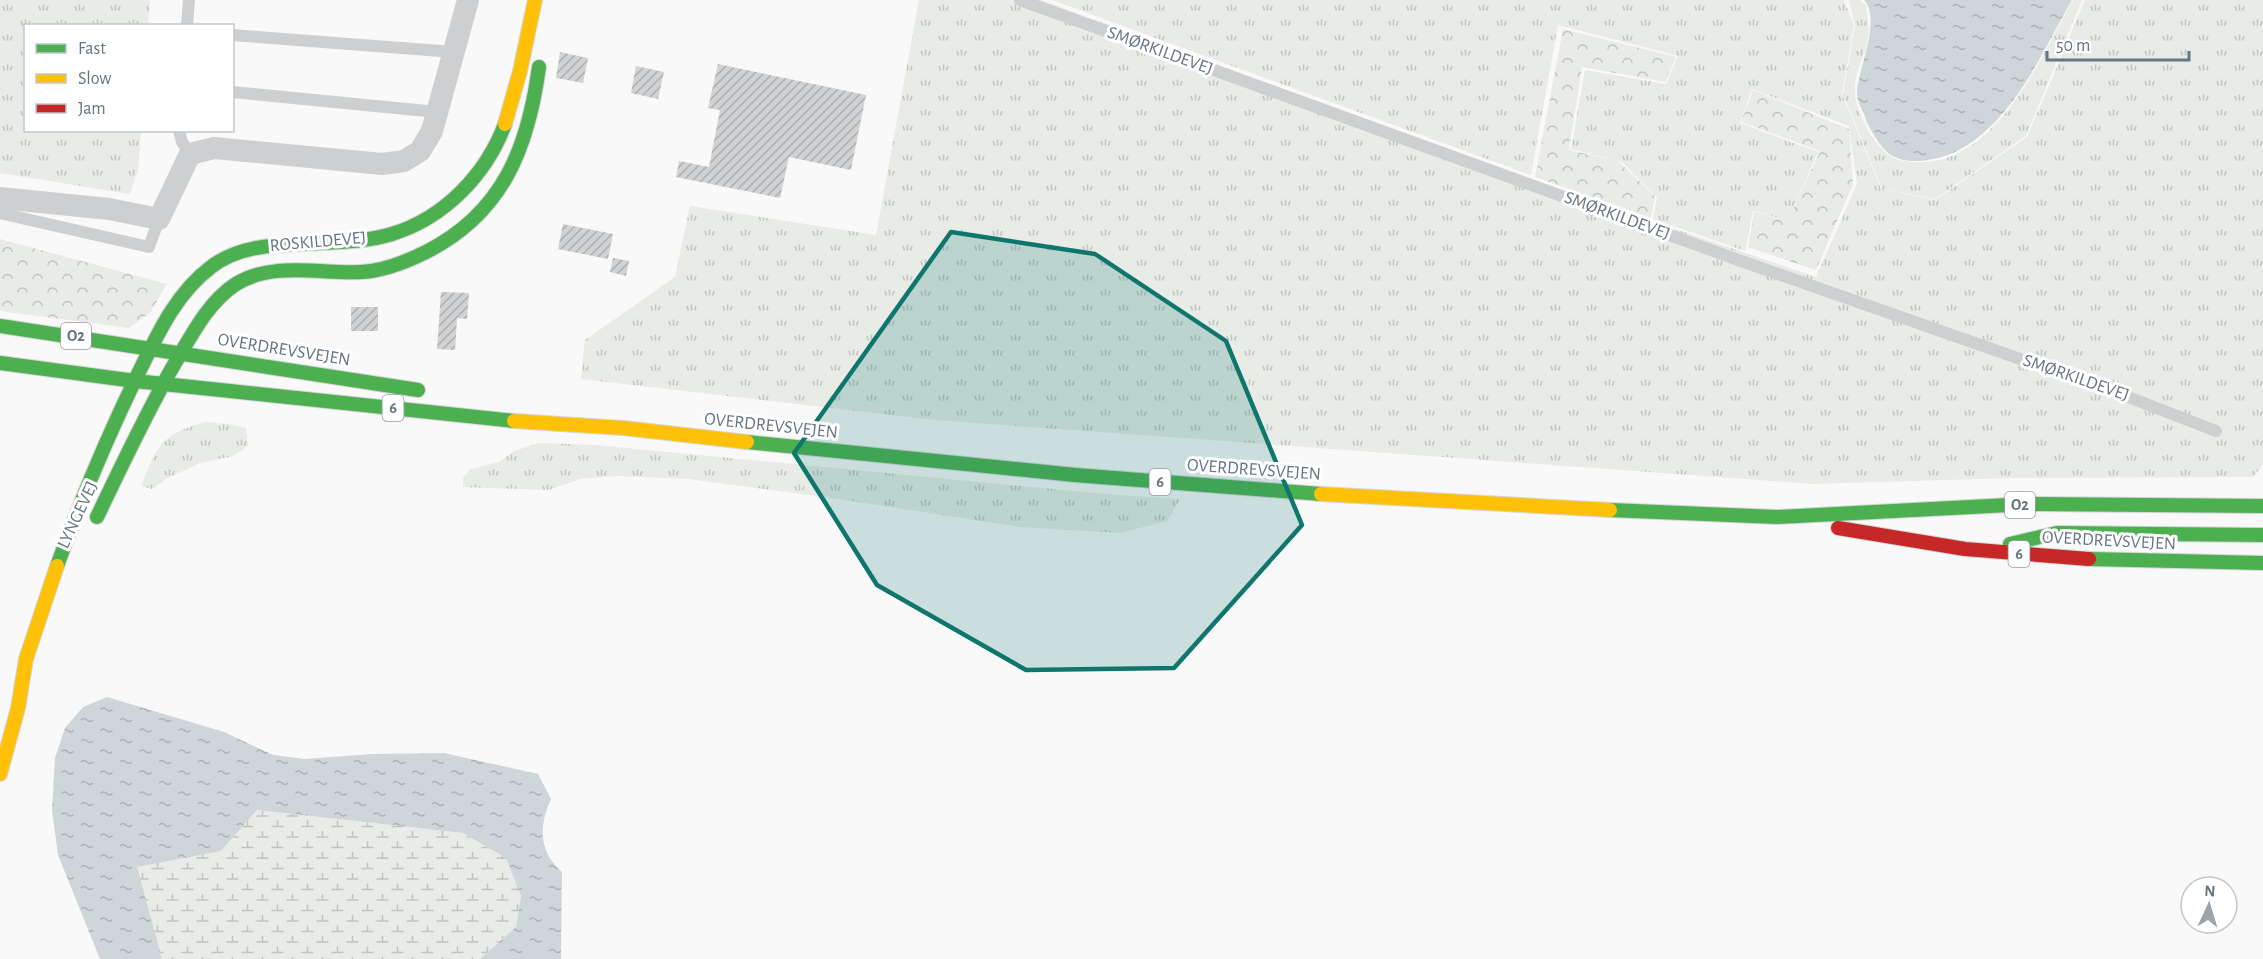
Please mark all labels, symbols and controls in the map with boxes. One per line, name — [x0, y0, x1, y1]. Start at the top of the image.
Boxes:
legend — [24, 24, 234, 132]
street label: SMØRKILDEVEJ — [1105, 24, 1215, 78]
scale bar — [2047, 24, 2190, 62]
text: 50 m — [2056, 37, 2090, 55]
text: Fast — [78, 40, 106, 58]
text: Slow — [78, 70, 111, 88]
text: Jam — [78, 100, 106, 118]
street label: SMØRKILDEVEJ — [1562, 189, 1672, 243]
street label: ROSKILDEVEJ — [269, 229, 367, 255]
road number: O2 — [61, 323, 91, 349]
street label: OVERDREVSVEJEN — [216, 331, 352, 369]
street label: SMØRKILDEVEJ — [2021, 351, 2131, 405]
road number: 6 — [382, 395, 404, 421]
street label: OVERDREVSVEJEN — [703, 410, 839, 442]
street label: OVERDREVSVEJEN — [1187, 456, 1321, 484]
road number: 6 — [1150, 469, 1170, 495]
street label: LYNGEVEJ — [55, 479, 101, 551]
road number: O2 — [2005, 492, 2035, 518]
street label: OVERDREVSVEJEN — [2042, 529, 2176, 553]
road number: 6 — [2008, 541, 2030, 567]
north arrow — [2179, 875, 2239, 935]
text: N — [2204, 883, 2216, 899]

